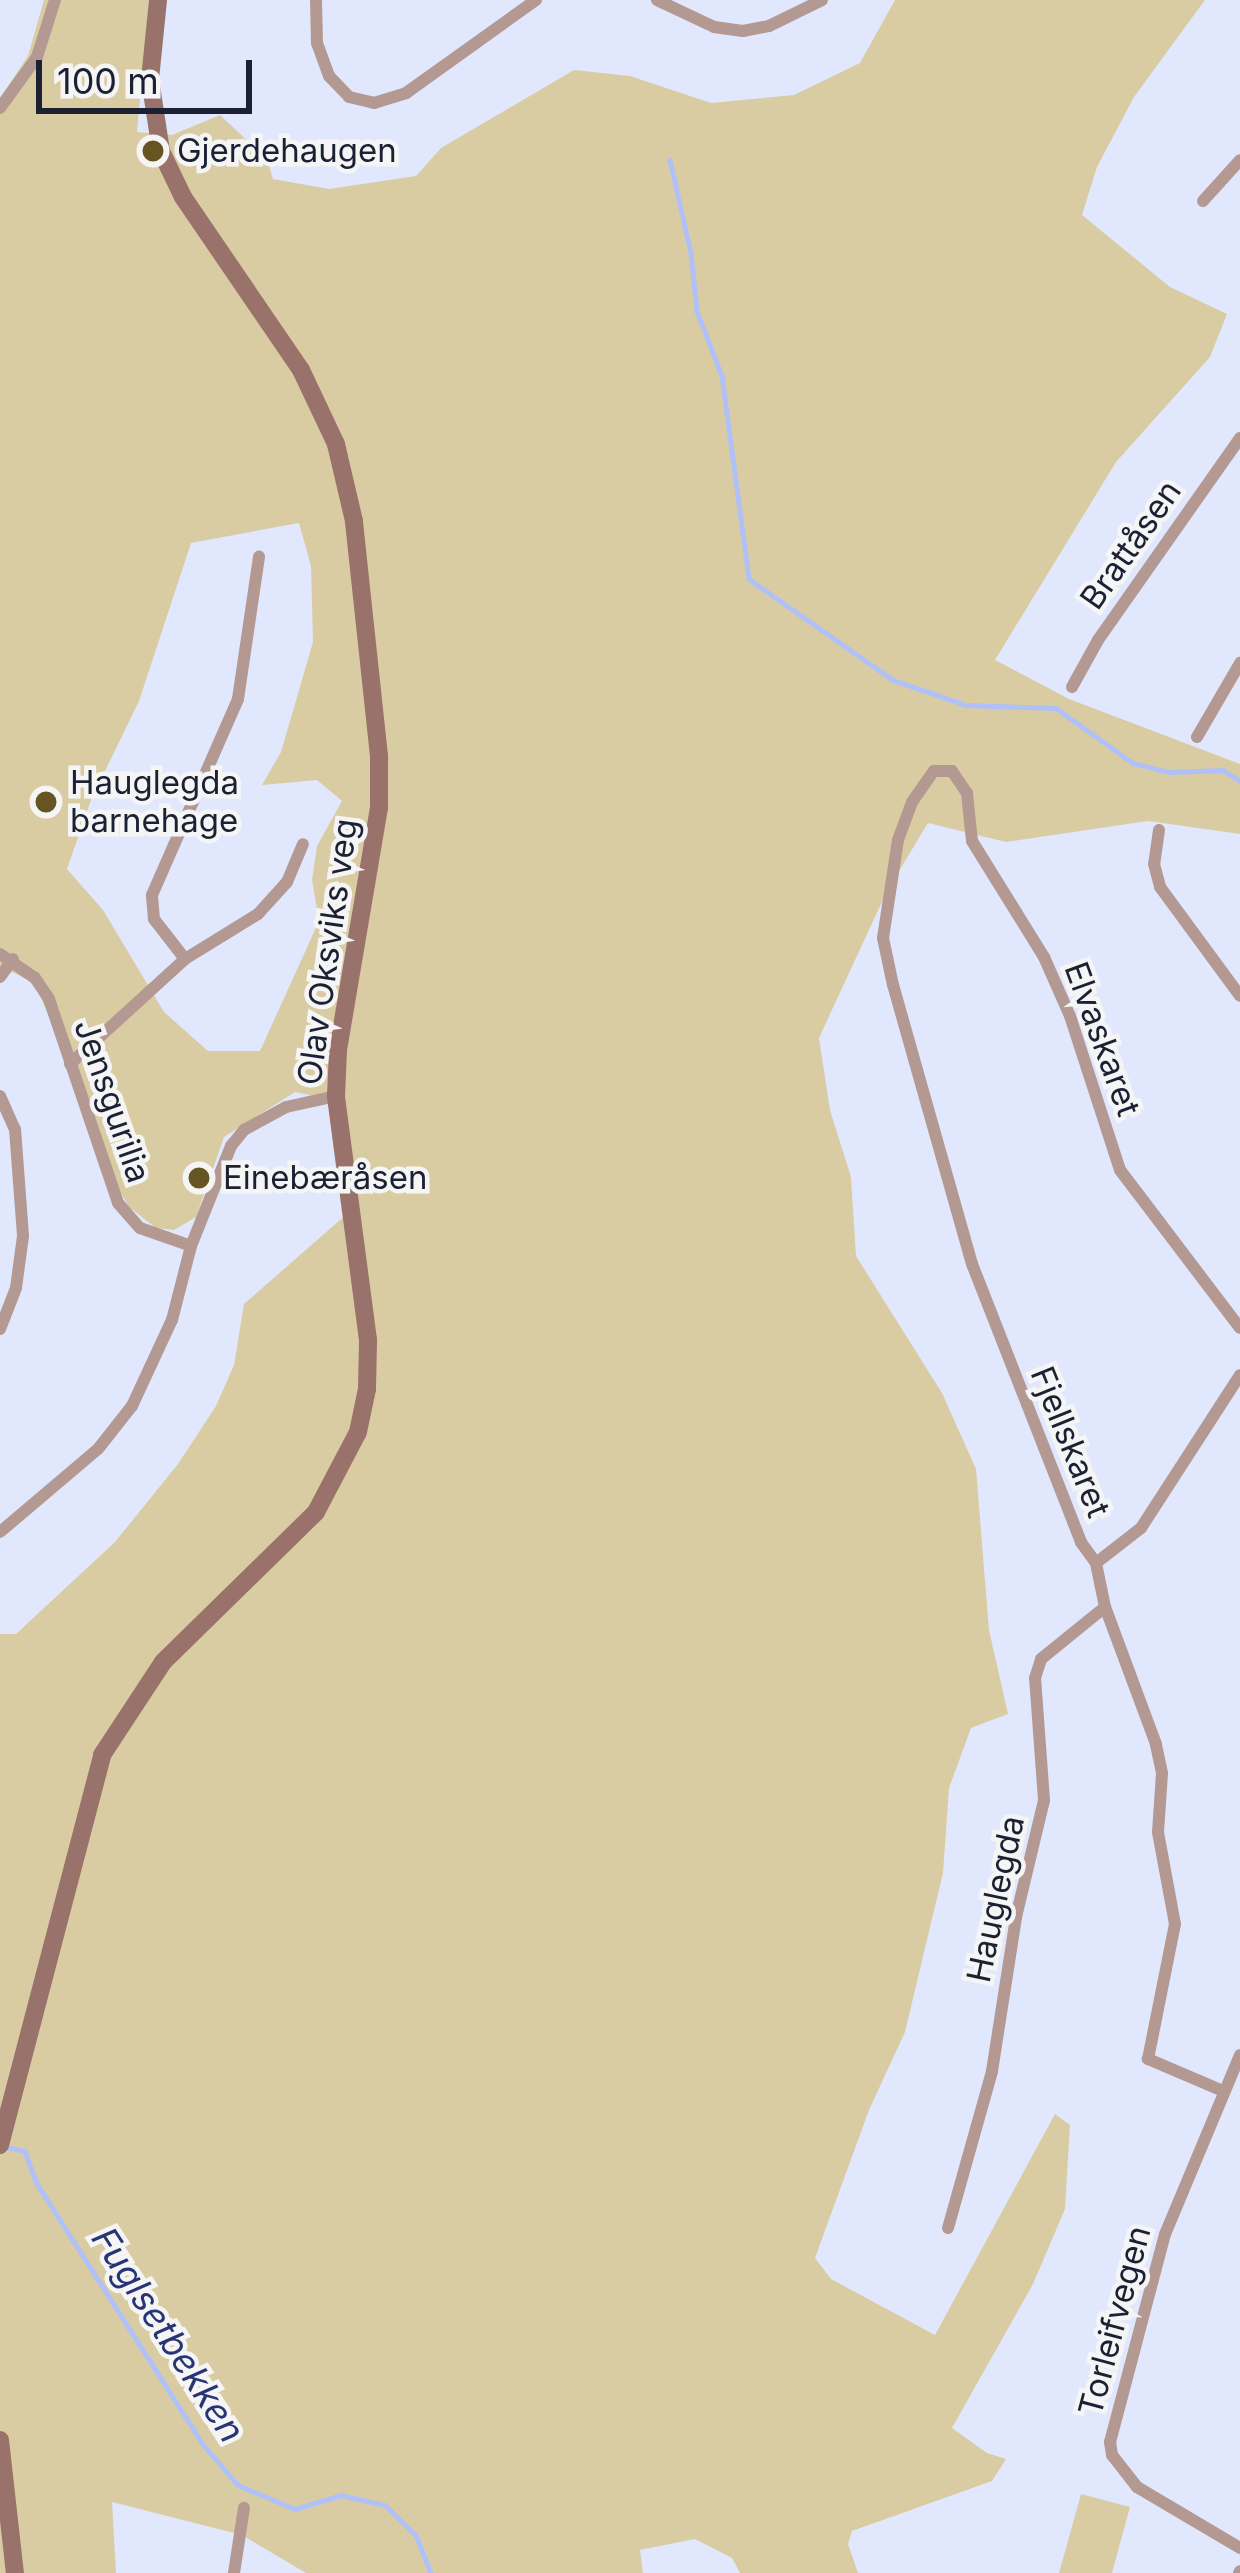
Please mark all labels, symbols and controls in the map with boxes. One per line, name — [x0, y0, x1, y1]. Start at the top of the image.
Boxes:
scale bar — [42, 36, 258, 110]
text: 100 m — [57, 59, 159, 103]
place label: Gjerdehaugen — [177, 131, 397, 171]
marker: Gjerdehaugen — [140, 138, 166, 164]
street label: Brattåsen — [1072, 473, 1190, 617]
place label: Hauglegda barnehage — [70, 763, 239, 841]
marker: Hauglegda barnehage — [33, 789, 59, 815]
street label: Olav Oksviks veg — [290, 816, 366, 1088]
street label: Elvaskaret — [1056, 957, 1148, 1121]
street label: Jensgurilia — [66, 1014, 158, 1188]
place label: Einebæråsen — [223, 1158, 427, 1198]
marker: Einebæråsen — [186, 1165, 212, 1191]
street label: Fjellskaret — [1022, 1361, 1118, 1523]
street label: Hauglegda — [959, 1812, 1033, 1986]
water label: Fuglsetbekken — [83, 2220, 253, 2450]
street label: Torleifvegen — [1071, 2222, 1159, 2420]

